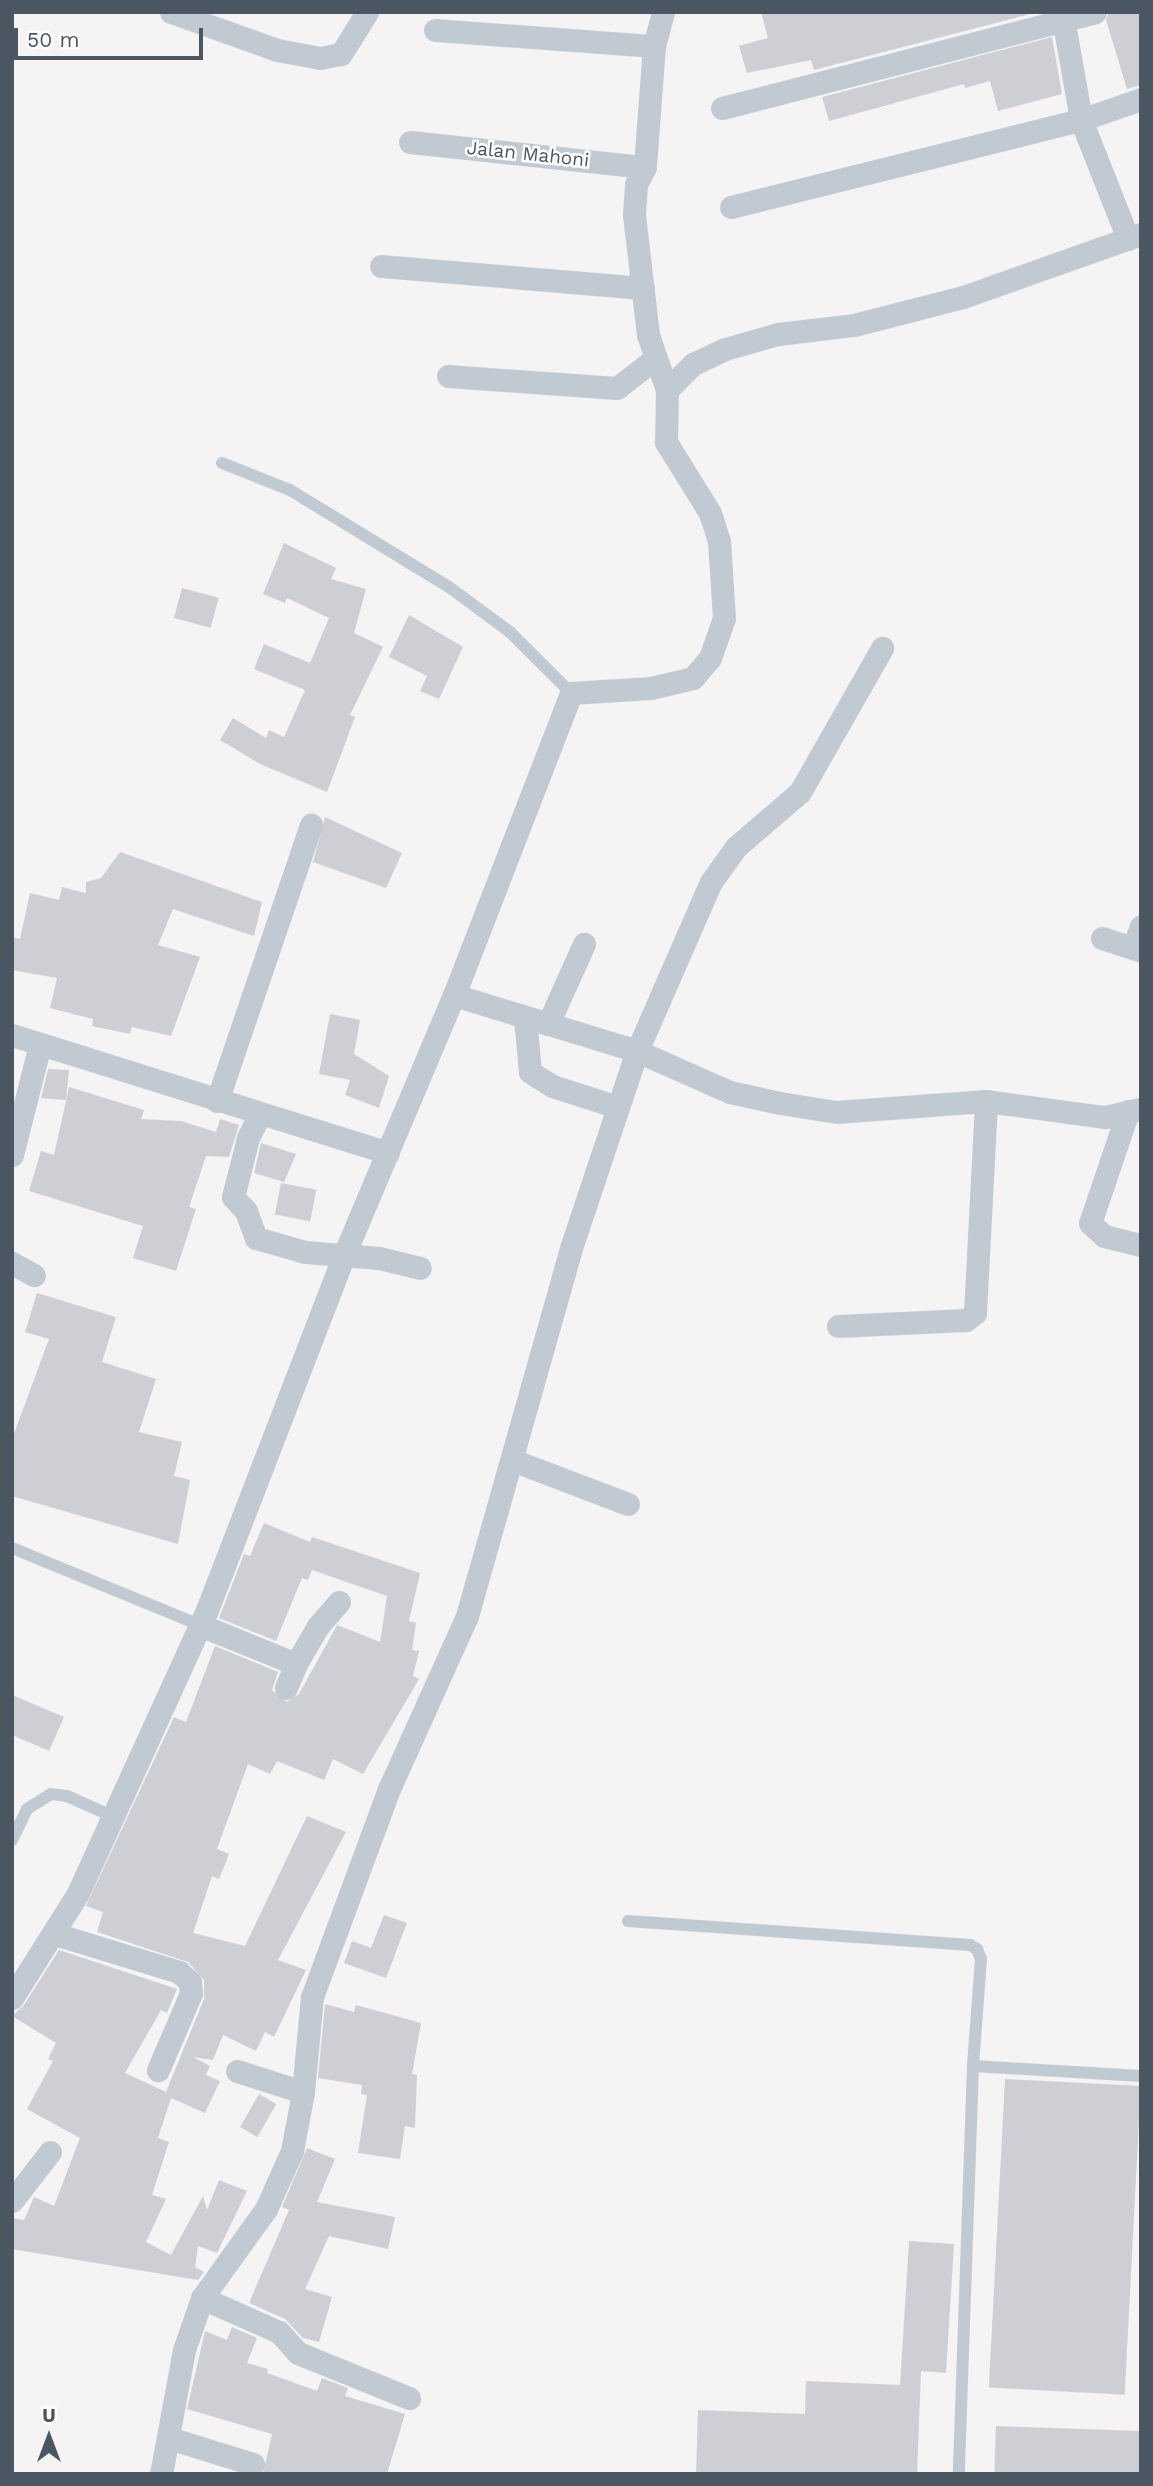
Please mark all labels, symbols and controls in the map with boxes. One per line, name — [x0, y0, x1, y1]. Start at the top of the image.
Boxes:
scale bar — [18, 14, 206, 58]
text: 50 m — [27, 27, 79, 52]
street label: Jalan Mahoni — [466, 136, 590, 172]
north arrow — [14, 2402, 84, 2472]
text: U — [42, 2404, 56, 2427]

